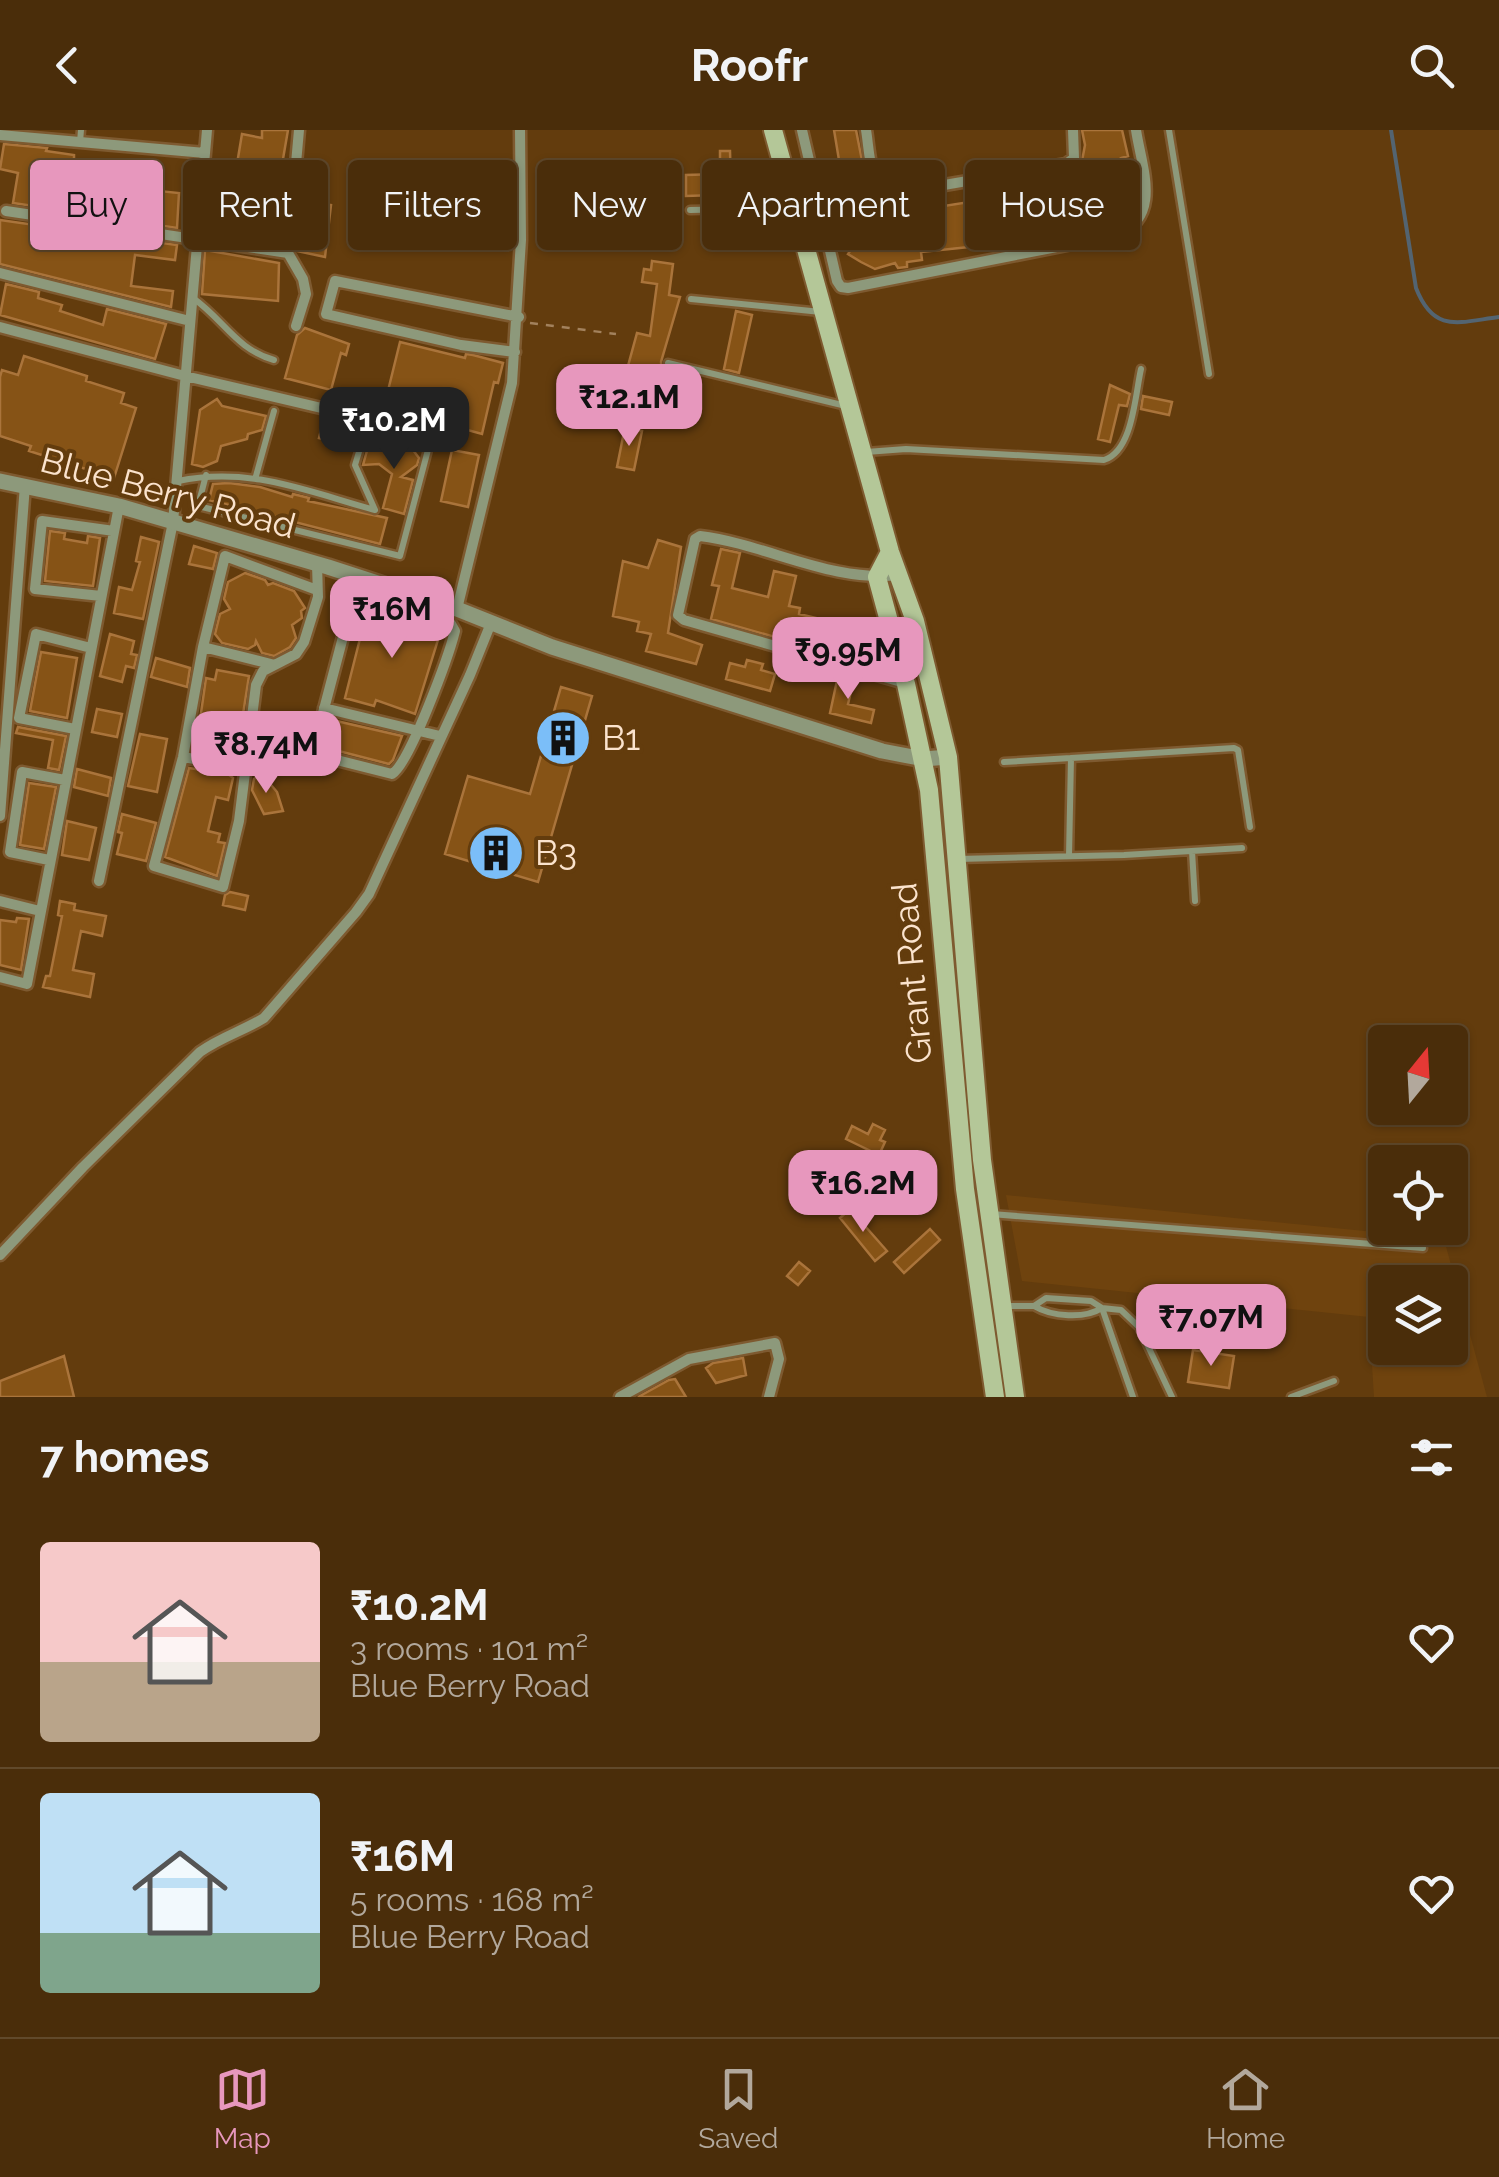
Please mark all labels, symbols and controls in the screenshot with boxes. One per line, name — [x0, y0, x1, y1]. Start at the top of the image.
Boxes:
icon: back — [40, 38, 95, 93]
icon: search — [1404, 38, 1459, 93]
text: Roofr — [691, 39, 808, 92]
chip: Buy — [30, 160, 163, 250]
chip: Rent — [183, 160, 328, 250]
chip: Filters — [348, 160, 517, 250]
chip: New — [537, 160, 682, 250]
chip: Apartment — [702, 160, 945, 250]
chip: House — [965, 160, 1140, 250]
pin: ₹12.1M — [548, 364, 710, 449]
text: ₹12.1M — [578, 378, 680, 415]
pin: ₹10.2M — [313, 387, 475, 472]
text: ₹10.2M — [341, 401, 447, 438]
street label: Blue Berry Road — [36, 439, 300, 546]
pin: ₹16M — [333, 576, 451, 661]
text: ₹16M — [352, 590, 432, 627]
pin: ₹9.95M — [767, 617, 929, 702]
text: ₹9.95M — [794, 631, 902, 668]
building icon: B1 — [533, 708, 593, 768]
pin: ₹8.74M — [185, 711, 347, 796]
place label: B1 — [602, 717, 640, 758]
text: ₹8.74M — [213, 725, 319, 762]
building icon: B3 — [466, 823, 526, 883]
place label: B3 — [535, 832, 577, 873]
street label: Grant Road — [883, 881, 940, 1065]
north arrow — [1368, 1025, 1468, 1125]
map controls — [1368, 1025, 1468, 1365]
button: locate — [1368, 1145, 1468, 1245]
pin: ₹16.2M — [782, 1150, 944, 1235]
text: ₹16.2M — [810, 1164, 916, 1201]
button: layers — [1368, 1265, 1468, 1365]
pin: ₹7.07M — [1130, 1284, 1292, 1369]
text: ₹7.07M — [1158, 1298, 1264, 1335]
icon: filters — [1404, 1430, 1459, 1485]
text: 7 homes — [40, 1433, 209, 1482]
text: ₹10.2M — [350, 1581, 488, 1630]
icon: home — [120, 1582, 240, 1702]
icon: heart — [1404, 1615, 1459, 1670]
text: 3 rooms · 101 m² — [350, 1630, 588, 1667]
text: Blue Berry Road — [350, 1667, 590, 1704]
text: ₹16M — [350, 1832, 455, 1881]
icon: home — [120, 1833, 240, 1953]
icon: heart — [1404, 1866, 1459, 1921]
text: 5 rooms · 168 m² — [350, 1881, 594, 1918]
text: Blue Berry Road — [350, 1918, 590, 1955]
tab: Map — [214, 2062, 271, 2155]
tab: Saved — [698, 2062, 778, 2155]
tab: Home — [1206, 2062, 1285, 2155]

